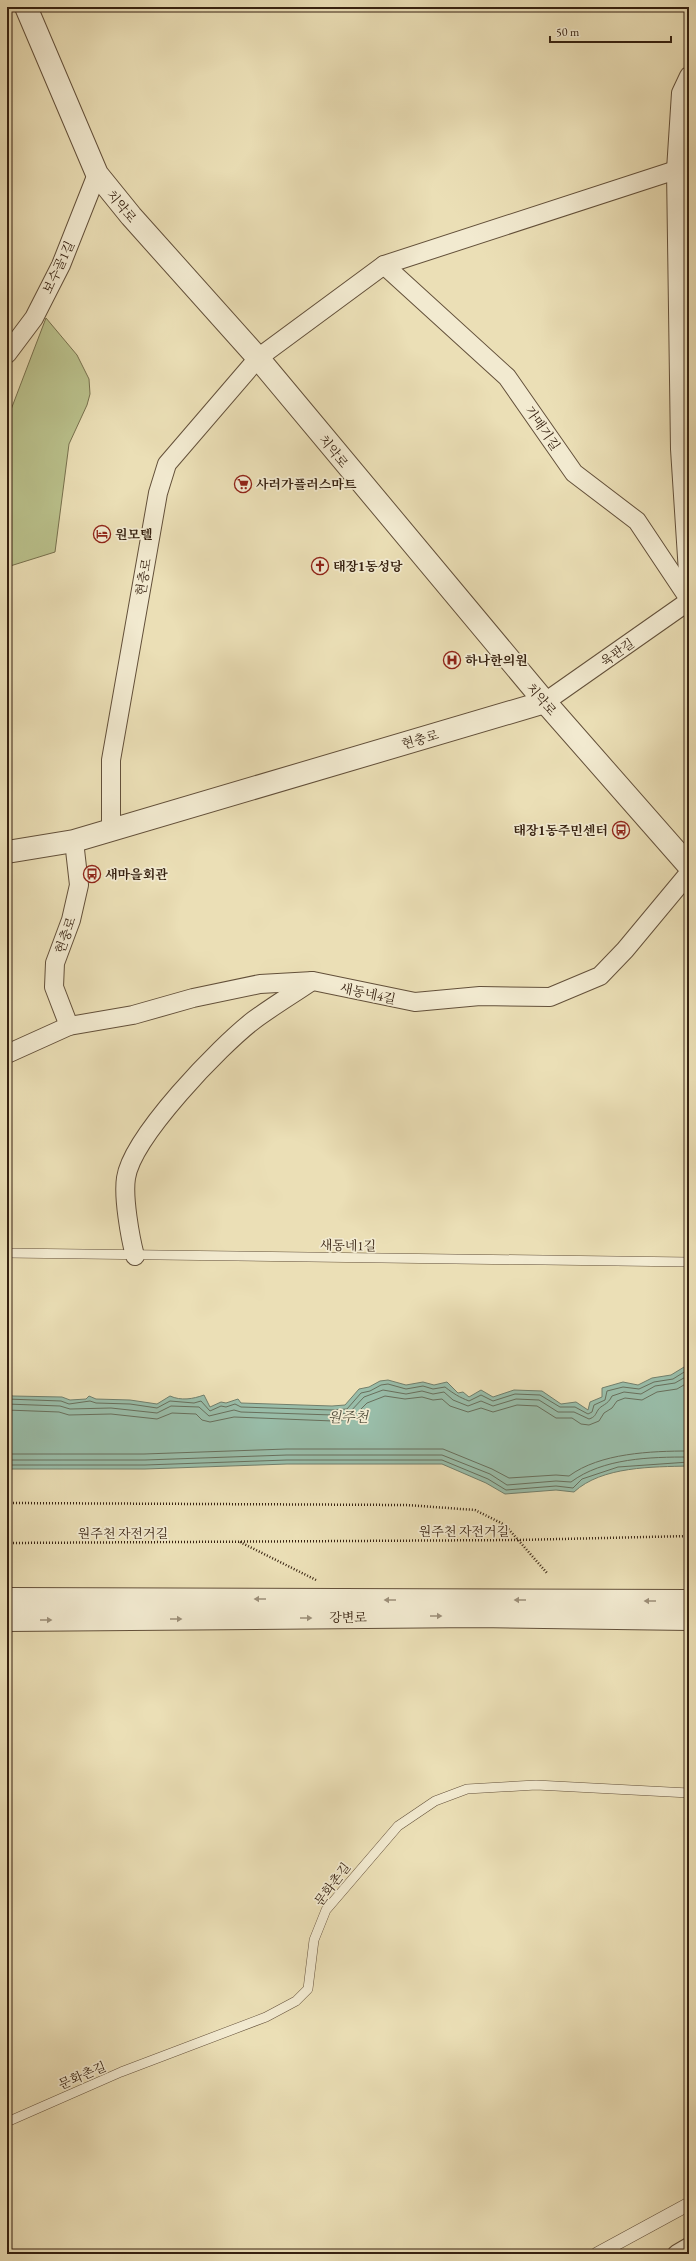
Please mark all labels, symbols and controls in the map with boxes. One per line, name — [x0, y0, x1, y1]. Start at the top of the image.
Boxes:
scale bar — [550, 18, 671, 44]
text: 50 m — [556, 24, 580, 40]
street label: 치악로 — [103, 186, 141, 227]
street label: 보수골1길 — [39, 238, 78, 296]
street label: 가매기길 — [521, 403, 564, 454]
street label: 치악로 — [315, 431, 352, 472]
supermarket icon: 사러가플러스마트 — [233, 474, 253, 494]
place label: 사러가플러스마트 — [256, 476, 357, 493]
hotel icon: 원모텔 — [92, 524, 112, 544]
place label: 원모텔 — [115, 526, 153, 543]
church icon: 태장1동성당 — [310, 556, 330, 576]
street label: 현충로 — [132, 557, 155, 597]
place label: 태장1동성당 — [333, 558, 403, 575]
street label: 육판길 — [597, 635, 638, 670]
hospital icon: 하나한의원 — [442, 650, 462, 670]
place label: 하나한의원 — [465, 652, 528, 669]
street label: 치악로 — [523, 680, 561, 719]
street label: 현충로 — [400, 726, 441, 753]
bus stop icon: 태장1동주민센터 — [611, 820, 631, 840]
place label: 태장1동주민센터 — [513, 822, 608, 839]
bus stop icon: 새마을회관 — [82, 864, 102, 884]
place label: 새마을회관 — [105, 866, 168, 883]
street label: 현충로 — [51, 914, 80, 956]
street label: 새동네4길 — [339, 979, 397, 1008]
street label: 새동네1길 — [320, 1237, 376, 1254]
water label: 원주천 — [328, 1408, 370, 1426]
street label: 원주천 자전거길 — [419, 1523, 509, 1540]
street label: 원주천 자전거길 — [78, 1525, 168, 1542]
one-way arrow — [253, 1596, 266, 1602]
one-way arrow — [383, 1597, 396, 1603]
one-way arrow — [513, 1597, 526, 1603]
one-way arrow — [643, 1598, 656, 1604]
street label: 강변로 — [329, 1609, 367, 1626]
one-way arrow — [430, 1613, 442, 1620]
one-way arrow — [300, 1615, 313, 1621]
one-way arrow — [170, 1616, 183, 1622]
one-way arrow — [40, 1617, 53, 1623]
street label: 문화촌길 — [310, 1859, 354, 1909]
street label: 문화촌길 — [56, 2058, 109, 2093]

